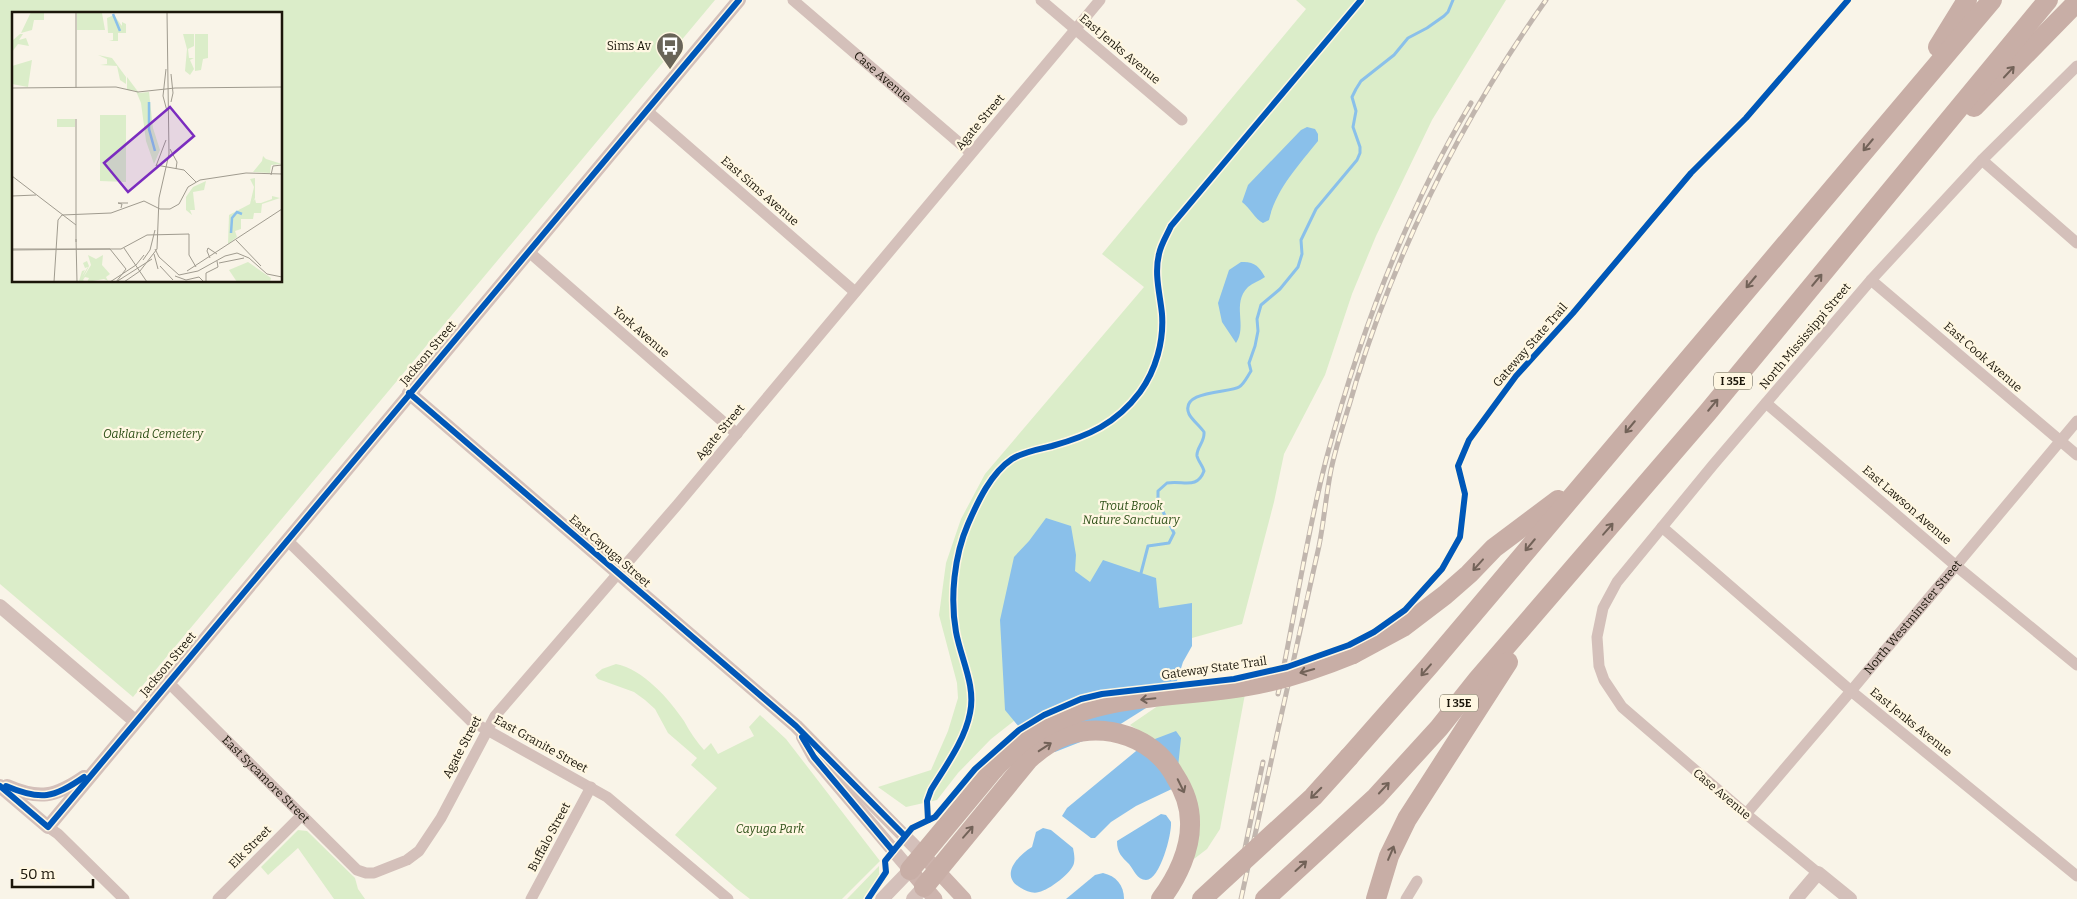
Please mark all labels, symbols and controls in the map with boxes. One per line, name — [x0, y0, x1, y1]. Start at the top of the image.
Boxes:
street label: East Jenks Avenue — [1077, 11, 1163, 87]
inset map — [12, 12, 282, 282]
bus stop icon: Sims Av — [655, 31, 685, 70]
place label: Sims Av — [607, 39, 652, 53]
street label: Case Avenue — [851, 48, 914, 105]
one-way arrow — [2003, 66, 2015, 79]
street label: Agate Street — [953, 91, 1008, 153]
one-way arrow — [1862, 139, 1873, 152]
street label: East Sims Avenue — [718, 153, 802, 229]
one-way arrow — [1811, 274, 1822, 287]
one-way arrow — [1745, 276, 1757, 289]
street label: North Mississippi Street — [1757, 280, 1854, 392]
street label: Gateway State Trail — [1490, 300, 1571, 390]
street label: York Avenue — [610, 304, 672, 360]
street label: Jackson Street — [397, 318, 459, 389]
street label: East Cook Avenue — [1941, 319, 2025, 395]
road number: I 35E — [1714, 372, 1752, 390]
one-way arrow — [1708, 399, 1719, 412]
street label: Agate Street — [693, 401, 748, 463]
one-way arrow — [1624, 420, 1635, 433]
park label: Oakland Cemetery — [103, 427, 204, 441]
street label: East Lawson Avenue — [1860, 463, 1954, 547]
park label: Trout Brook Nature Sanctuary — [1082, 499, 1180, 527]
street label: East Cayuga Street — [566, 512, 654, 591]
one-way arrow — [1602, 523, 1613, 536]
one-way arrow — [1525, 539, 1536, 552]
street label: North Westminster Street — [1861, 557, 1965, 677]
one-way arrow — [1472, 559, 1483, 572]
street label: Jackson Street — [137, 629, 199, 700]
street label: Gateway State Trail — [1160, 654, 1268, 682]
one-way arrow — [1420, 663, 1431, 676]
one-way arrow — [1300, 667, 1316, 677]
street label: East Jenks Avenue — [1867, 685, 1955, 759]
one-way arrow — [1140, 694, 1156, 704]
road number: I 35E — [1440, 694, 1478, 711]
street label: East Granite Street — [492, 712, 591, 776]
street label: Agate Street — [440, 713, 485, 780]
street label: East Sycamore Street — [219, 733, 313, 826]
one-way arrow — [1038, 742, 1052, 752]
street label: Case Avenue — [1690, 766, 1754, 822]
one-way arrow — [1176, 778, 1186, 793]
one-way arrow — [1378, 781, 1390, 794]
one-way arrow — [1310, 787, 1322, 800]
street label: Buffalo Street — [525, 799, 573, 874]
street label: Elk Street — [226, 822, 275, 871]
park label: Cayuga Park — [736, 822, 805, 836]
one-way arrow — [962, 825, 974, 838]
one-way arrow — [1387, 846, 1397, 861]
scale bar — [12, 856, 94, 888]
one-way arrow — [1294, 861, 1307, 872]
text: 50 m — [20, 865, 56, 883]

